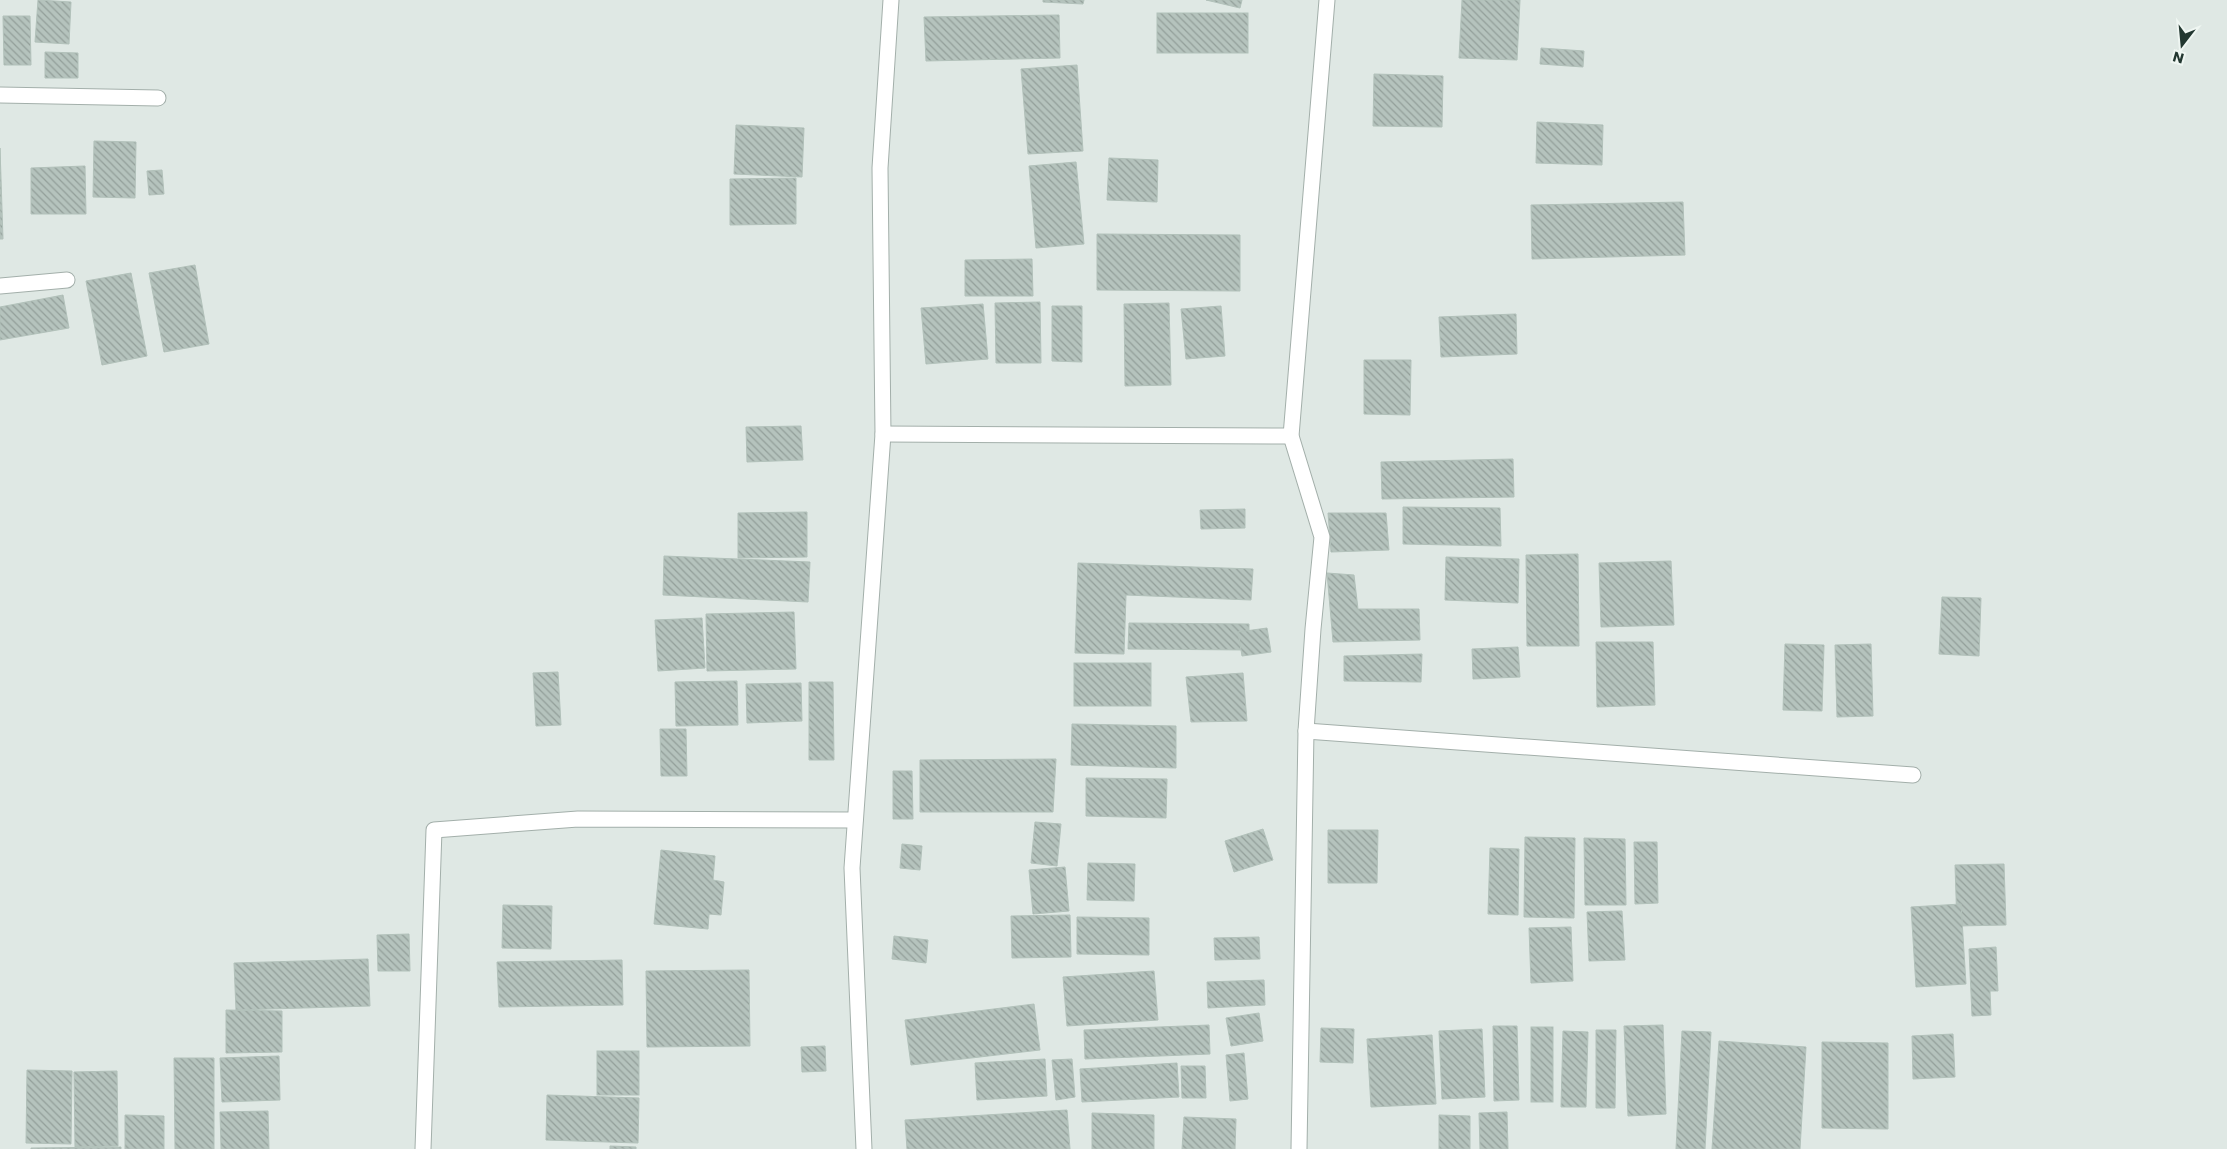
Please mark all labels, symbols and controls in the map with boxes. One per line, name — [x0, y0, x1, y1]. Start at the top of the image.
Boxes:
north arrow — [2157, 20, 2207, 70]
text: N — [2171, 46, 2186, 69]

